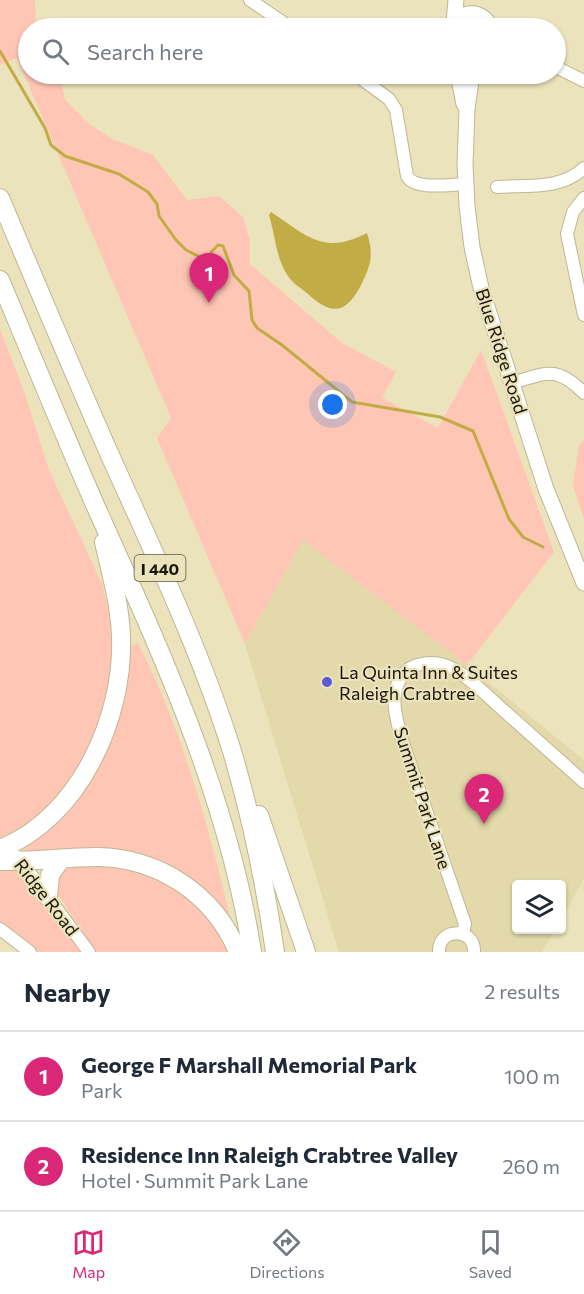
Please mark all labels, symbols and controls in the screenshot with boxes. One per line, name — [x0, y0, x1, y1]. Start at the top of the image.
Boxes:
search box — [18, 18, 566, 84]
icon: search — [39, 35, 72, 68]
text: Search here — [87, 38, 203, 65]
pin: 1 — [190, 254, 228, 303]
street label: Blue Ridge Road — [471, 285, 533, 417]
your location — [318, 390, 347, 419]
road number: I 440 — [134, 555, 186, 581]
place label: La Quinta Inn & Suites Raleigh Crabtree — [339, 661, 518, 704]
marker: La Quinta Inn & Suites Raleigh Crabtree — [320, 675, 334, 689]
street label: Summit Park Lane — [390, 724, 456, 872]
pin: 2 — [464, 774, 504, 824]
street label: Ridge Road — [10, 854, 84, 940]
map controls — [512, 880, 566, 934]
button: layers — [512, 880, 566, 934]
text: Nearby — [24, 976, 111, 1007]
text: 2 results — [484, 979, 560, 1003]
text: George F Marshall Memorial Park — [81, 1051, 417, 1078]
text: 1 — [39, 1064, 48, 1088]
text: 100 m — [504, 1064, 560, 1088]
text: Park — [81, 1078, 123, 1102]
text: Residence Inn Raleigh Crabtree Valley — [81, 1141, 458, 1168]
text: 2 — [38, 1154, 49, 1178]
text: 260 m — [502, 1154, 560, 1178]
text: Hotel · Summit Park Lane — [81, 1168, 308, 1192]
tab: Map — [72, 1226, 105, 1281]
tab: Directions — [249, 1226, 324, 1281]
tab: Saved — [469, 1226, 512, 1281]

